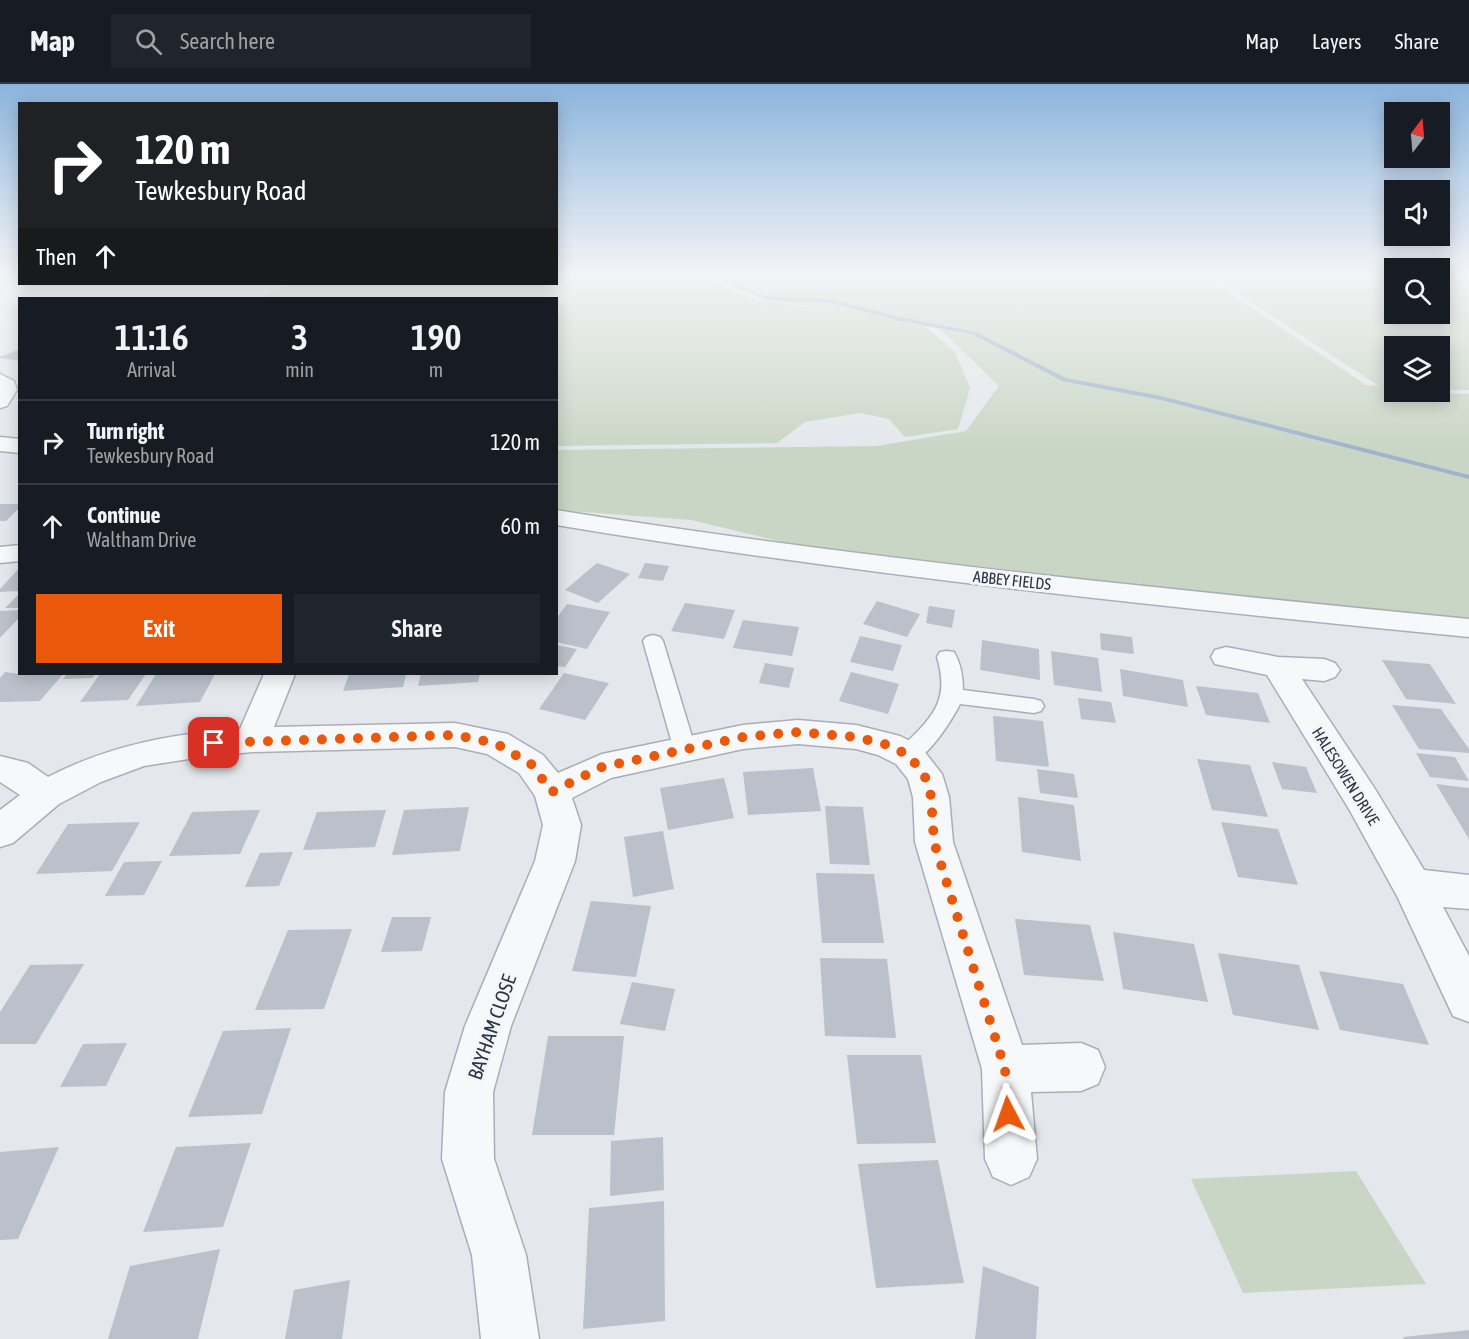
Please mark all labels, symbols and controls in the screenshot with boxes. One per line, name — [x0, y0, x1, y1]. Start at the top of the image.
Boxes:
search box — [111, 14, 531, 68]
text: Map — [30, 25, 75, 57]
icon: search — [132, 25, 165, 58]
text: Search here — [180, 28, 275, 54]
text: Map — [1245, 29, 1279, 53]
text: Layers — [1312, 29, 1362, 53]
text: Share — [1395, 29, 1439, 53]
north arrow — [1384, 102, 1450, 168]
map controls — [1384, 102, 1450, 402]
text: 120 m — [135, 125, 230, 173]
icon: right — [36, 126, 114, 204]
text: Tewkesbury Road — [135, 175, 307, 206]
button: sound — [1384, 180, 1450, 246]
icon: ahead — [89, 240, 122, 273]
text: Then — [36, 244, 77, 270]
button: search — [1384, 258, 1450, 324]
text: 11:16 — [115, 316, 189, 358]
text: 3 — [291, 316, 308, 358]
text: 190 — [411, 316, 461, 358]
button: layers — [1384, 336, 1450, 402]
text: Arrival — [127, 358, 176, 381]
text: min — [285, 358, 314, 381]
text: m — [429, 358, 443, 381]
text: Turn right — [87, 418, 164, 444]
icon: right — [36, 426, 69, 459]
text: 120 m — [490, 429, 540, 455]
text: Tewkesbury Road — [87, 444, 214, 467]
text: Continue — [87, 502, 161, 528]
icon: ahead — [36, 510, 69, 543]
text: 60 m — [500, 513, 540, 539]
text: Waltham Drive — [87, 528, 196, 551]
street label: ABBEY FIELDS — [972, 567, 1052, 593]
button: Exit — [36, 594, 282, 663]
button: Share — [294, 594, 540, 663]
pin — [188, 717, 239, 768]
street label: HALESOWEN DRIVE — [1309, 724, 1383, 828]
icon: arrive — [197, 726, 230, 759]
street label: BAYHAM CLOSE — [463, 971, 520, 1082]
position arrow — [976, 1082, 1040, 1146]

